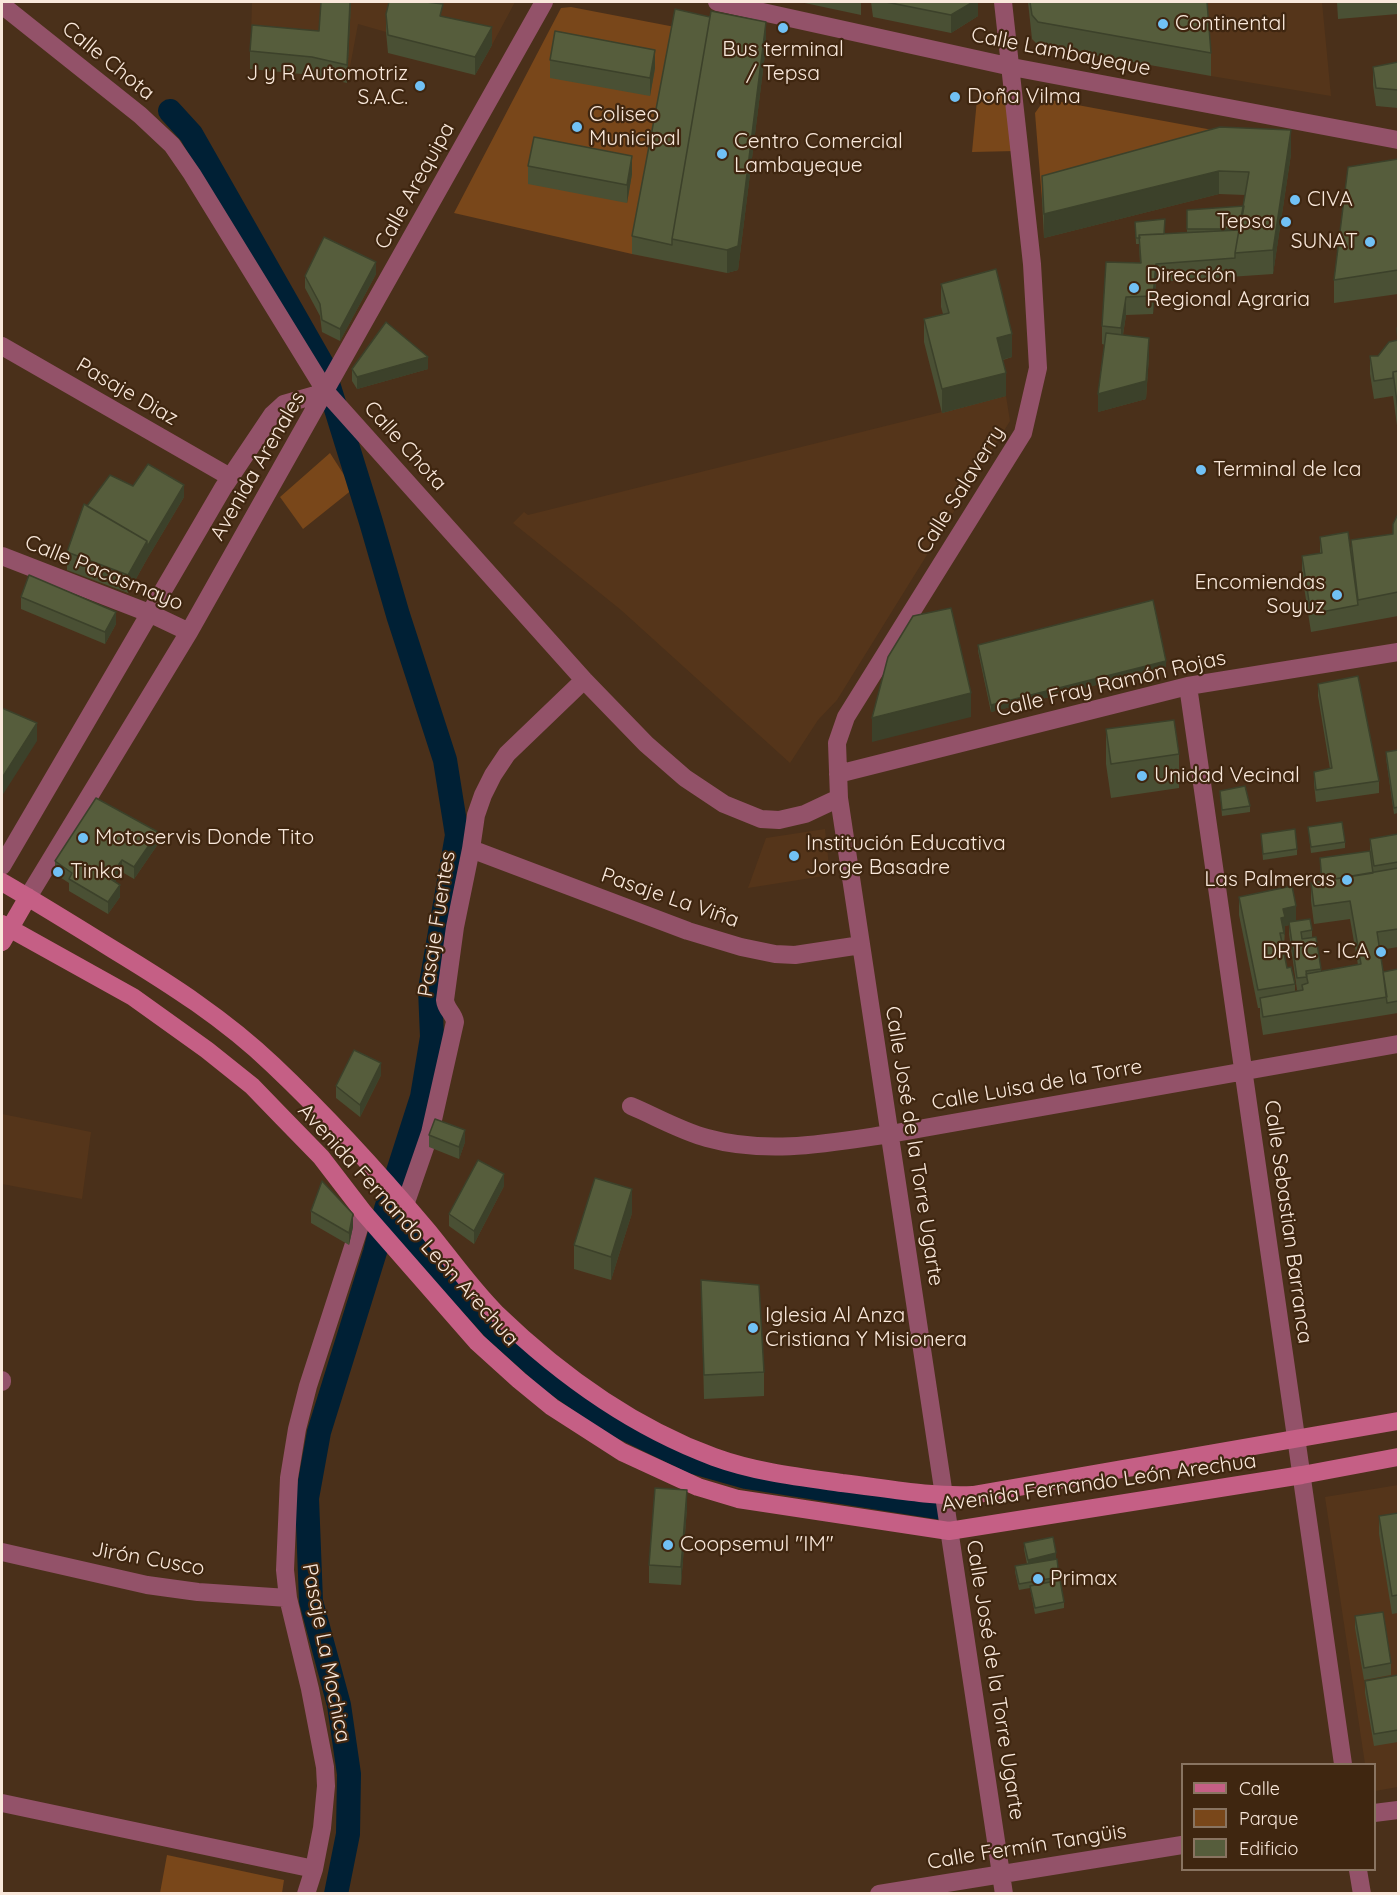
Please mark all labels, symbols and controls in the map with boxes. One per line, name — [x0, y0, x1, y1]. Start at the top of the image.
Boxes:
place label: Continental — [1175, 11, 1286, 37]
street label: Calle Chota — [57, 16, 159, 106]
marker: Continental — [1156, 17, 1170, 31]
marker: Bus terminal / Tepsa — [776, 21, 790, 35]
street label: Calle Lambayeque — [969, 22, 1153, 82]
place label: Bus terminal / Tepsa — [722, 37, 844, 87]
place label: J y R Automotriz S.A.C. — [246, 61, 408, 111]
marker: J y R Automotriz S.A.C. — [413, 79, 427, 93]
place label: Doña Vilma — [967, 84, 1081, 110]
marker: Doña Vilma — [948, 90, 962, 104]
place label: Coliseo Municipal — [589, 102, 681, 152]
street label: Calle Arequipa — [370, 118, 460, 254]
marker: Coliseo Municipal — [570, 120, 584, 134]
place label: Centro Comercial Lambayeque — [734, 129, 903, 179]
marker: Centro Comercial Lambayeque — [715, 147, 729, 161]
place label: CIVA — [1307, 187, 1353, 213]
marker: CIVA — [1288, 193, 1302, 207]
place label: Tepsa — [1217, 209, 1274, 235]
marker: Tepsa — [1279, 215, 1293, 229]
place label: SUNAT — [1291, 229, 1358, 255]
marker: SUNAT — [1363, 235, 1377, 249]
place label: Dirección Regional Agraria — [1146, 263, 1310, 313]
marker: Dirección Regional Agraria — [1127, 281, 1141, 295]
street label: Pasaje Diaz — [72, 353, 182, 431]
street label: Avenida Arenales — [205, 387, 311, 545]
street label: Calle Chota — [358, 396, 452, 496]
street label: Calle Salaverry — [912, 421, 1010, 559]
place label: Terminal de Ica — [1213, 457, 1361, 483]
marker: Terminal de Ica — [1194, 463, 1208, 477]
street label: Calle Pacasmayo — [21, 530, 187, 616]
place label: Encomiendas Soyuz — [1194, 570, 1325, 620]
marker: Encomiendas Soyuz — [1330, 588, 1344, 602]
street label: Calle Fray Ramón Rojas — [994, 645, 1228, 723]
place label: Unidad Vecinal — [1154, 763, 1300, 789]
marker: Unidad Vecinal — [1135, 769, 1149, 783]
place label: Motoservis Donde Tito — [95, 825, 314, 851]
marker: Motoservis Donde Tito — [76, 831, 90, 845]
place label: Institución Educativa Jorge Basadre — [806, 831, 1006, 881]
street label: Pasaje Fuentes — [413, 849, 461, 999]
marker: Institución Educativa Jorge Basadre — [787, 849, 801, 863]
place label: Tinka — [70, 859, 123, 885]
street label: Pasaje La Viña — [598, 863, 742, 933]
marker: Tinka — [51, 865, 65, 879]
place label: Las Palmeras — [1204, 867, 1335, 893]
marker: Las Palmeras — [1340, 873, 1354, 887]
place label: DRTC - ICA — [1262, 939, 1369, 965]
marker: DRTC - ICA — [1374, 945, 1388, 959]
street label: Calle José de la Torre Ugarte — [879, 1004, 949, 1288]
street label: Calle Luisa de la Torre — [930, 1054, 1144, 1116]
street label: Avenida Fernando León Arechua — [292, 1099, 524, 1351]
street label: Calle Sebastian Barranca — [1258, 1099, 1318, 1345]
place label: Iglesia Al Anza Cristiana Y Misionera — [765, 1303, 967, 1353]
marker: Iglesia Al Anza Cristiana Y Misionera — [746, 1321, 760, 1335]
street label: Avenida Fernando León Arechua — [940, 1448, 1258, 1518]
place label: Coopsemul "IM" — [680, 1532, 834, 1558]
street label: Jirón Cusco — [90, 1537, 206, 1581]
marker: Coopsemul "IM" — [661, 1538, 675, 1552]
street label: Calle José de la Torre Ugarte — [960, 1538, 1030, 1822]
street label: Pasaje La Mochica — [296, 1561, 356, 1745]
place label: Primax — [1050, 1566, 1117, 1592]
marker: Primax — [1031, 1572, 1045, 1586]
legend — [1181, 1763, 1376, 1871]
text: Calle — [1239, 1777, 1280, 1800]
text: Parque — [1239, 1807, 1298, 1830]
street label: Calle Fermín Tangüis — [926, 1819, 1128, 1875]
text: Edificio — [1239, 1837, 1298, 1860]

